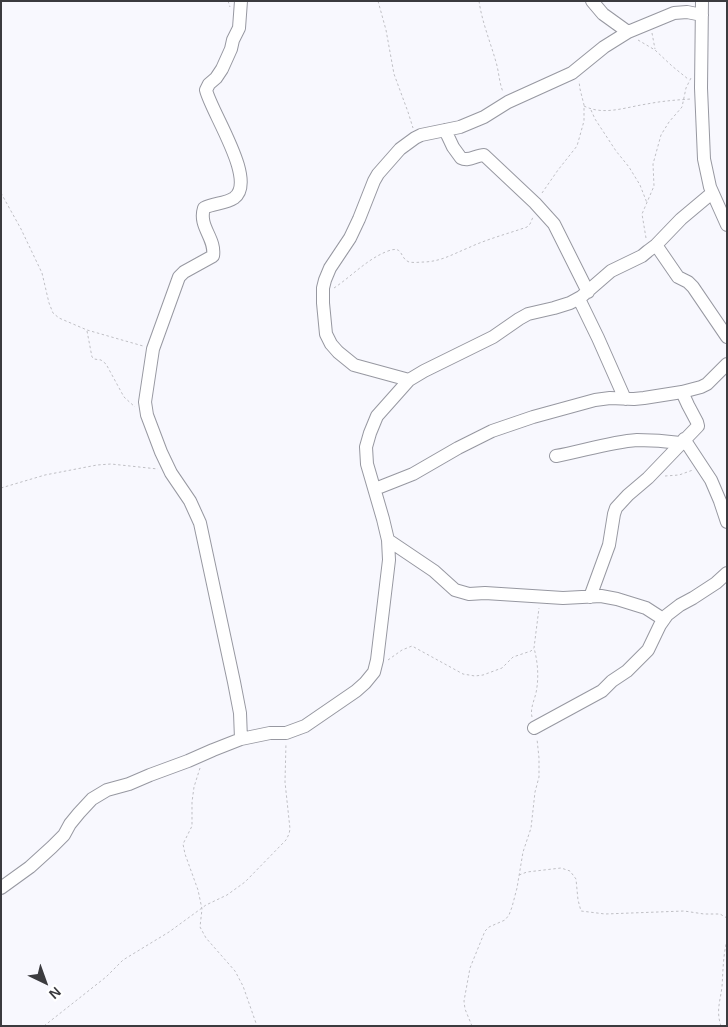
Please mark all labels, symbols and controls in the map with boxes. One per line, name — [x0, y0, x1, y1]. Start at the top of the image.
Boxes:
north arrow — [20, 957, 70, 1007]
text: N — [46, 984, 64, 1002]

